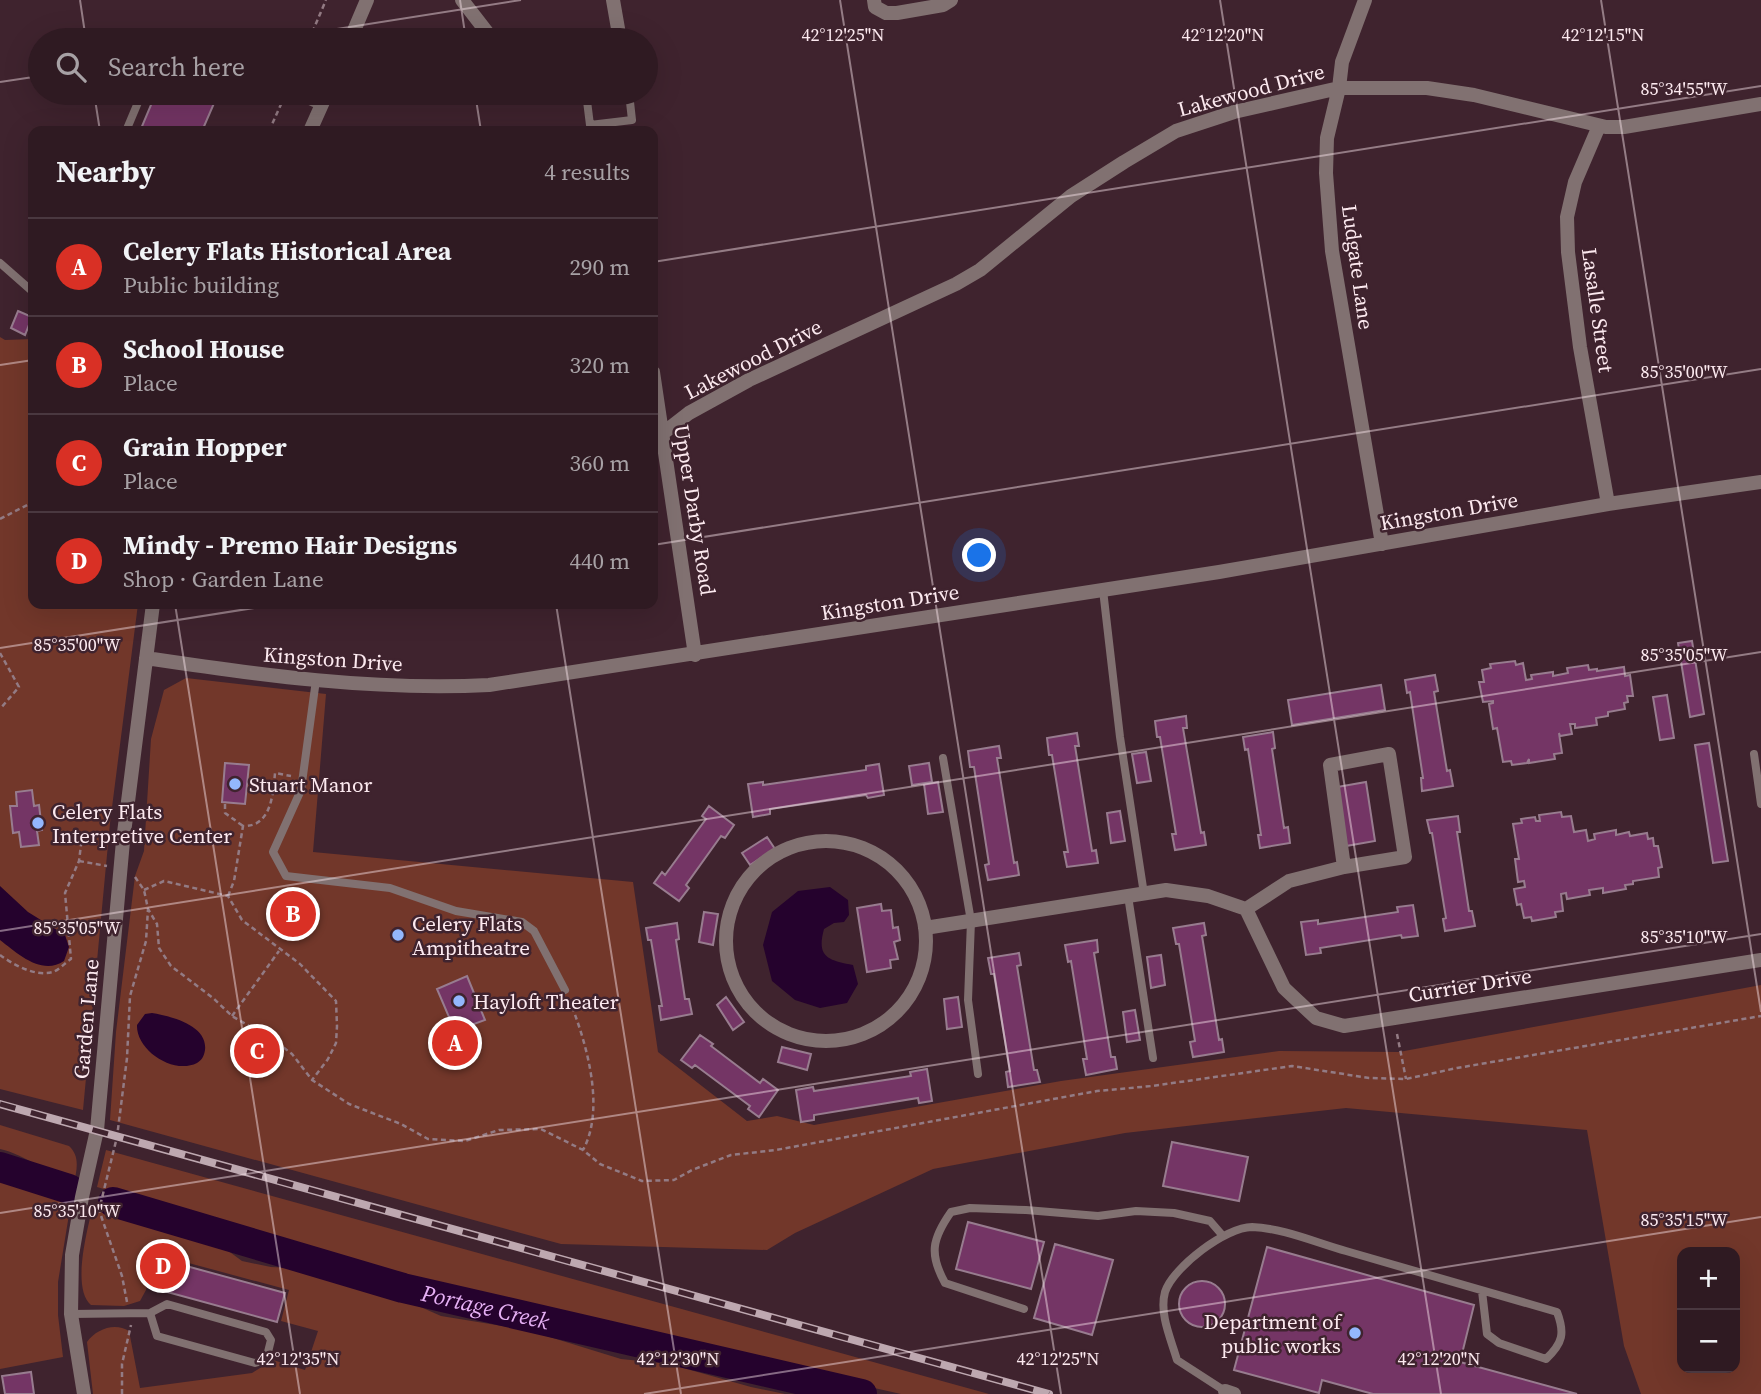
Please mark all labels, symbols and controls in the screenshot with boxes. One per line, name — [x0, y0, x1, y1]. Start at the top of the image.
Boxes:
text: 42°12'25"N — [802, 22, 884, 47]
text: 42°12'20"N — [1182, 22, 1264, 47]
text: 42°12'15"N — [1562, 22, 1644, 47]
search box — [28, 28, 658, 105]
icon: search — [52, 48, 90, 86]
text: Search here — [108, 49, 245, 85]
street label: Lakewood Drive — [1174, 56, 1328, 124]
text: 85°34'55"W — [1641, 76, 1728, 101]
text: Nearby — [56, 151, 155, 192]
text: 4 results — [544, 156, 630, 188]
street label: Ludgate Lane — [1335, 203, 1381, 331]
text: Celery Flats Historical Area — [123, 233, 451, 269]
street label: Lasalle Street — [1575, 246, 1621, 374]
text: A — [71, 251, 87, 283]
text: 290 m — [569, 251, 630, 283]
text: Public building — [123, 269, 279, 301]
street label: Lakewood Drive — [679, 312, 827, 406]
text: School House — [123, 331, 284, 367]
text: B — [72, 349, 86, 381]
text: 320 m — [569, 349, 630, 381]
text: 85°35'00"W — [1641, 359, 1728, 384]
text: Place — [123, 367, 178, 399]
street label: Upper Darby Road — [667, 423, 723, 598]
text: Grain Hopper — [123, 429, 287, 465]
text: C — [72, 447, 86, 479]
text: 360 m — [569, 447, 630, 479]
text: Place — [123, 465, 178, 497]
street label: Kingston Drive — [1378, 485, 1520, 537]
text: Mindy - Premo Hair Designs — [123, 527, 457, 563]
your location — [962, 538, 996, 572]
text: D — [71, 545, 87, 577]
text: 440 m — [569, 545, 630, 577]
text: Shop · Garden Lane — [123, 563, 324, 595]
street label: Kingston Drive — [819, 577, 961, 627]
text: 85°35'00"W — [34, 632, 121, 657]
street label: Kingston Drive — [262, 640, 404, 678]
text: 85°35'05"W — [1641, 642, 1728, 667]
place label: Stuart Manor — [249, 770, 373, 799]
marker: Stuart Manor — [227, 776, 243, 792]
place label: Celery Flats Interpretive Center — [52, 797, 232, 850]
marker: Celery Flats Interpretive Center — [30, 815, 46, 831]
pin: B — [270, 888, 316, 940]
place label: Celery Flats Ampitheatre — [412, 909, 530, 962]
text: 85°35'05"W — [34, 915, 121, 940]
text: 85°35'10"W — [1641, 924, 1728, 949]
marker: Celery Flats Ampitheatre — [390, 927, 406, 943]
street label: Garden Lane — [66, 958, 106, 1080]
street label: Currier Drive — [1406, 961, 1534, 1009]
place label: Hayloft Theater — [473, 987, 619, 1016]
marker: Hayloft Theater — [451, 993, 467, 1009]
pin: A — [432, 1017, 478, 1069]
pin: C — [234, 1025, 280, 1077]
text: 85°35'10"W — [34, 1198, 121, 1223]
text: 85°35'15"W — [1641, 1207, 1728, 1232]
pin: D — [140, 1240, 186, 1292]
map controls — [1677, 1247, 1740, 1373]
button: + — [1677, 1247, 1740, 1310]
water label: Portage Creek — [417, 1277, 553, 1337]
place label: Department of public works — [1204, 1307, 1343, 1360]
button: − — [1677, 1310, 1740, 1373]
marker: Department of public works — [1347, 1325, 1363, 1341]
text: 42°12'35"N — [257, 1346, 339, 1371]
text: 42°12'30"N — [637, 1346, 719, 1371]
text: 42°12'25"N — [1017, 1346, 1099, 1371]
text: 42°12'20"N — [1398, 1346, 1480, 1371]

